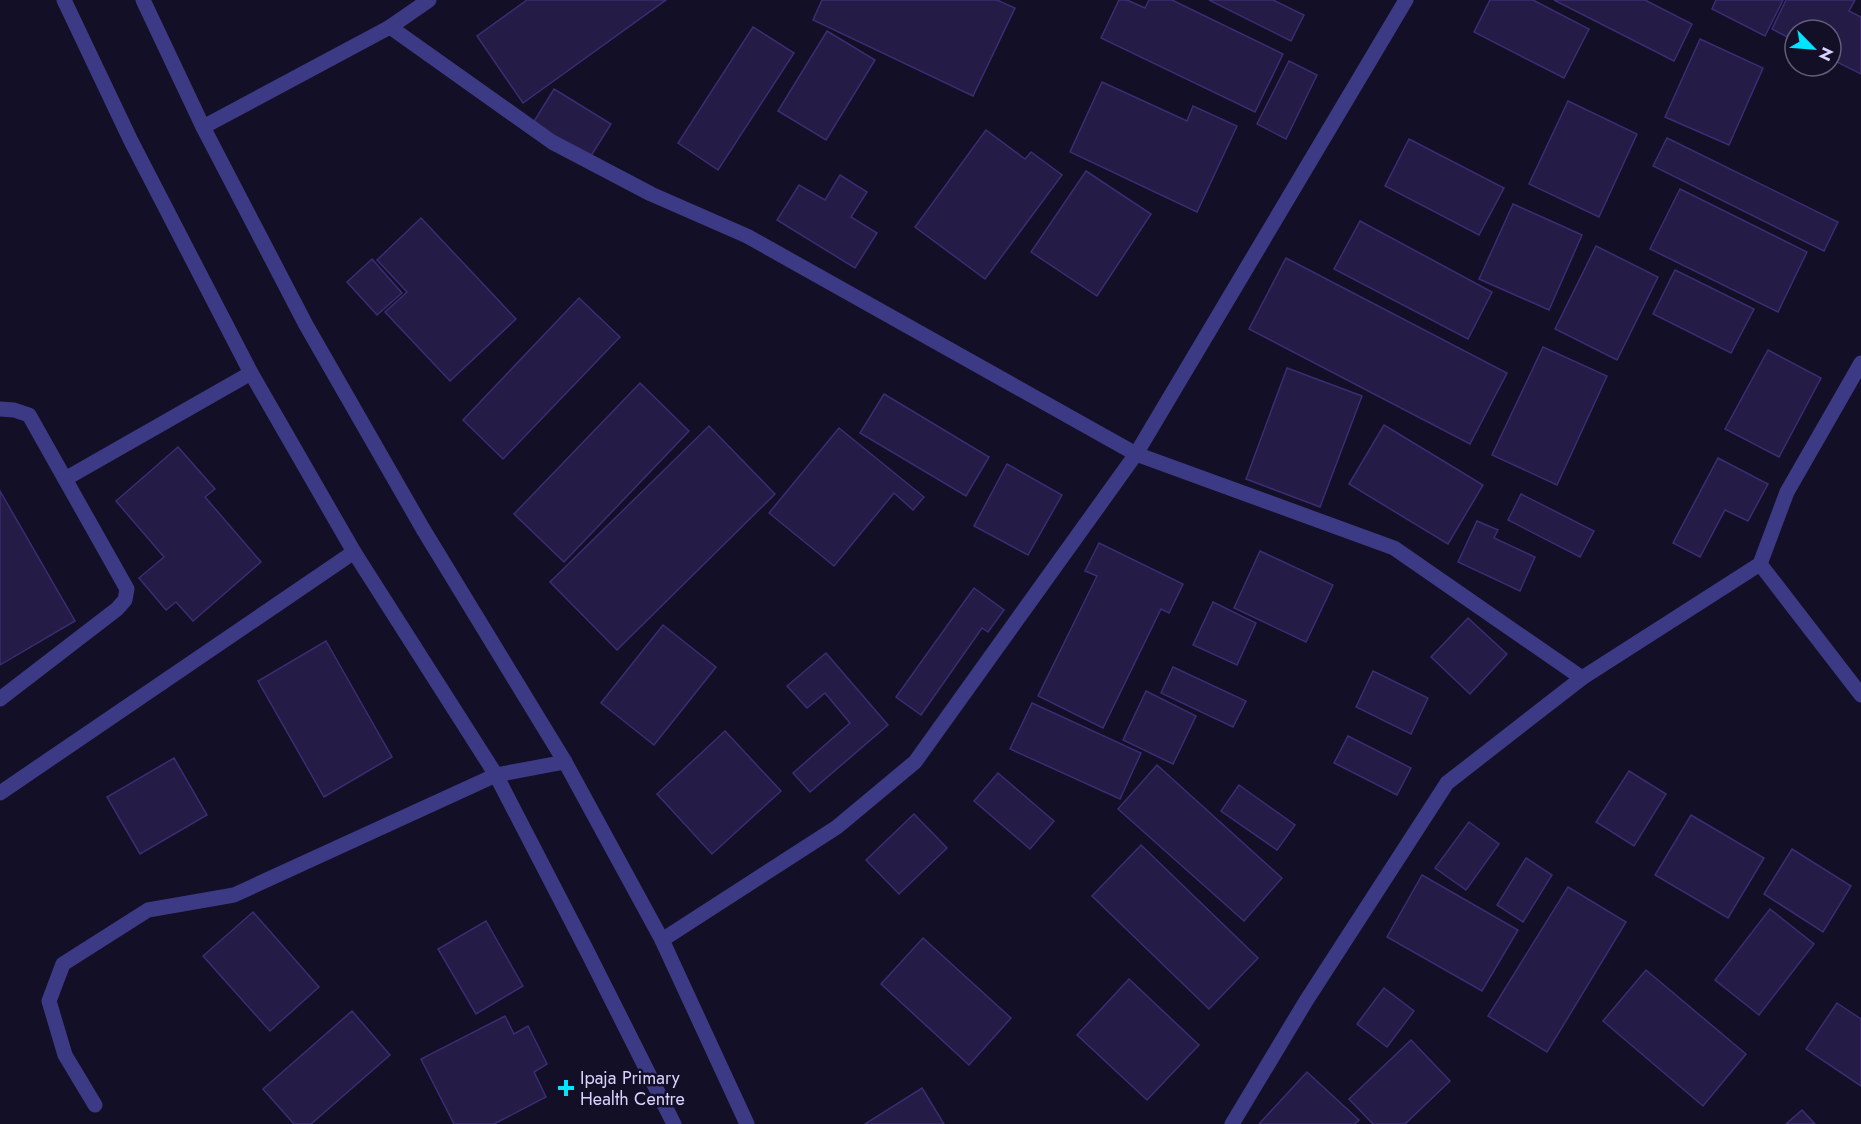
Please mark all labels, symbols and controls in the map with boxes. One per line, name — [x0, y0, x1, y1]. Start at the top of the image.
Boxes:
north arrow — [1783, 18, 1843, 78]
text: N — [1813, 44, 1839, 65]
place label: Ipaja Primary Health Centre — [580, 1065, 685, 1112]
marker: Ipaja Primary Health Centre — [557, 1079, 575, 1097]

